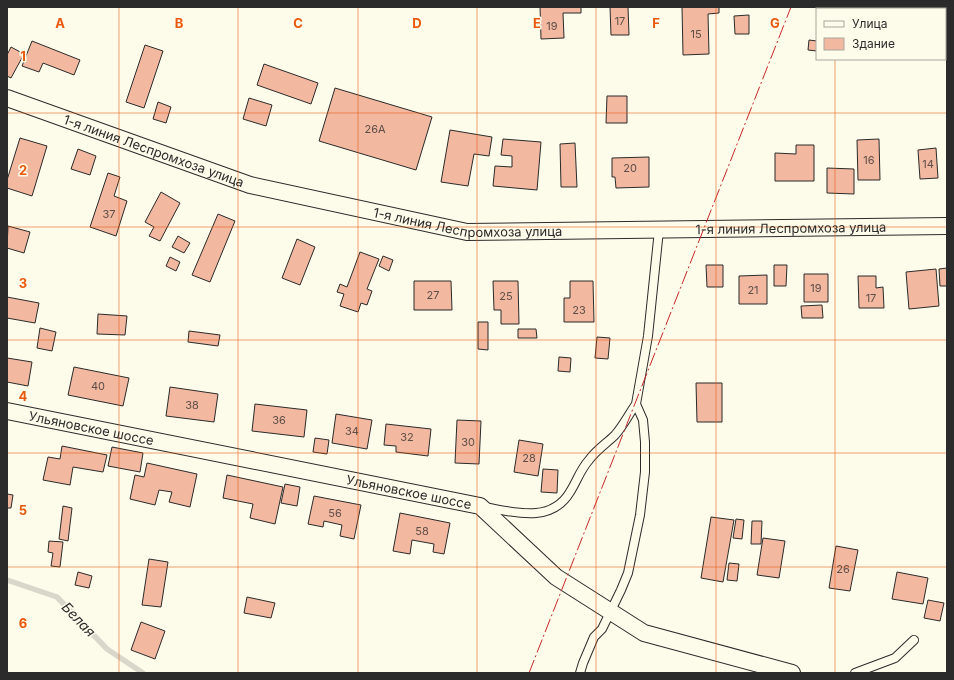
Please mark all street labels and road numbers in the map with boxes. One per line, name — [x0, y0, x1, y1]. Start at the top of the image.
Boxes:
street label: 1-я линия Леспромхоза улица — [61, 111, 246, 190]
street label: 1-я линия Леспромхоза улица — [372, 204, 562, 240]
street label: 1-я линия Леспромхоза улица — [695, 219, 886, 237]
street label: Ульяновское шоссе — [27, 408, 155, 448]
street label: Ульяновское шоссе — [345, 471, 473, 512]

